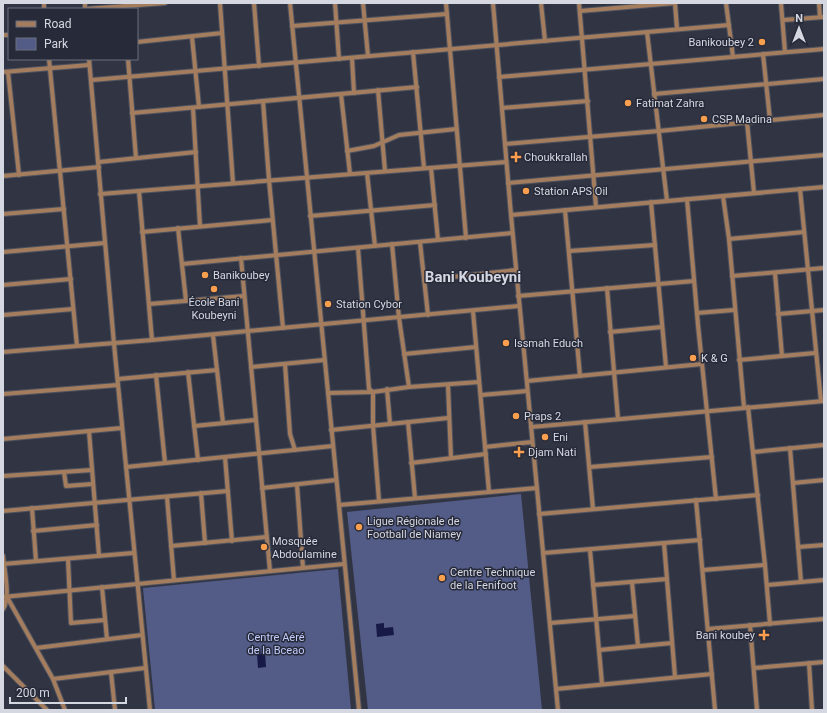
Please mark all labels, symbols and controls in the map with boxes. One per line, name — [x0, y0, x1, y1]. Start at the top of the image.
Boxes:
legend — [8, 8, 138, 60]
north arrow — [779, 8, 819, 48]
text: N — [795, 12, 803, 25]
text: Road — [44, 17, 72, 31]
place label: Banikoubey 2 — [688, 36, 754, 49]
text: Park — [44, 37, 69, 51]
marker: Banikoubey 2 — [757, 37, 767, 47]
place label: Fatimat Zahra — [636, 97, 704, 110]
marker: Fatimat Zahra — [623, 98, 633, 108]
place label: CSP Madina — [712, 113, 772, 126]
marker: CSP Madina — [699, 114, 709, 124]
place label: Choukkrallah — [524, 151, 588, 164]
marker: Choukkrallah — [511, 152, 521, 162]
place label: Station APS Oil — [534, 185, 608, 198]
marker: Station APS Oil — [521, 186, 531, 196]
district label: Bani Koubeyni — [425, 268, 521, 286]
place label: Banikoubey — [213, 269, 270, 282]
marker: Banikoubey — [200, 270, 210, 280]
marker: École Bani Koubeyni — [209, 284, 219, 294]
place label: École Bani Koubeyni — [188, 296, 240, 322]
place label: Station Cybor — [336, 298, 402, 311]
marker: Station Cybor — [323, 299, 333, 309]
place label: Issmah Educh — [514, 337, 583, 350]
marker: Issmah Educh — [501, 338, 511, 348]
place label: K & G — [701, 352, 728, 365]
marker: K & G — [688, 353, 698, 363]
place label: Praps 2 — [524, 410, 561, 423]
marker: Praps 2 — [511, 411, 521, 421]
place label: Eni — [553, 431, 568, 444]
marker: Eni — [540, 432, 550, 442]
marker: Djam Nati — [513, 446, 525, 458]
place label: Djam Nati — [528, 446, 576, 459]
place label: Ligue Régionale de Football de Niamey — [367, 515, 462, 541]
marker: Ligue Régionale de Football de Niamey — [354, 522, 364, 532]
place label: Mosquée Abdoulamine — [272, 535, 337, 561]
marker: Mosquée Abdoulamine — [259, 542, 269, 552]
place label: Centre Technique de la Fenifoot — [450, 566, 535, 592]
marker: Centre Technique de la Fenifoot — [437, 573, 447, 583]
place label: Bani koubey — [696, 629, 756, 642]
marker: Bani koubey — [758, 629, 770, 641]
park label: Centre Aéré de la Bceao — [247, 631, 305, 657]
scale bar — [10, 679, 126, 705]
text: 200 m — [16, 686, 50, 700]

